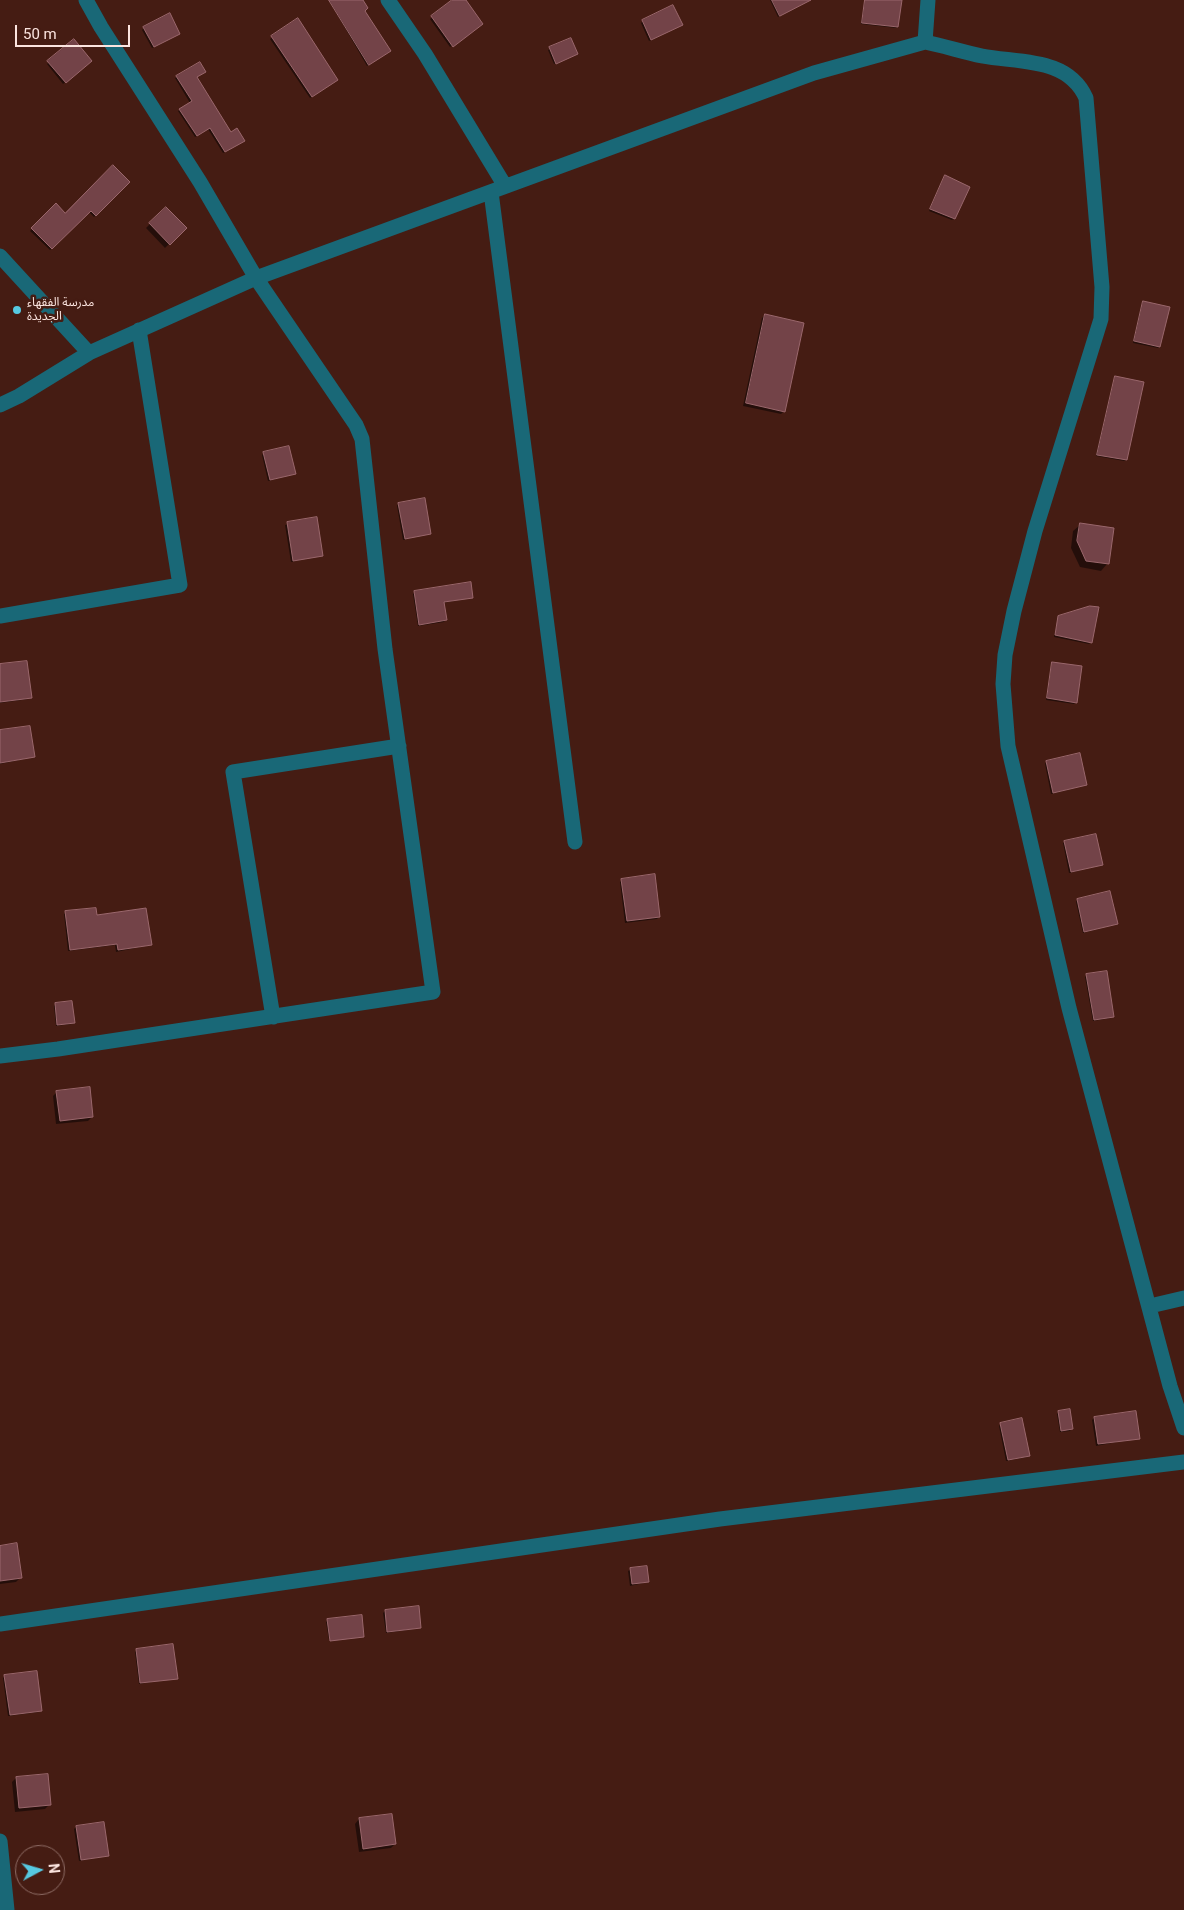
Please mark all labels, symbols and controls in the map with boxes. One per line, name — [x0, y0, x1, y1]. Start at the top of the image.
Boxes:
scale bar — [18, 15, 132, 47]
text: 50 m — [23, 25, 57, 43]
place label: مدرسة الفقهاء الجديدة — [27, 296, 94, 324]
marker: مدرسة الفقهاء الجديدة — [11, 304, 23, 316]
north arrow — [15, 1845, 65, 1895]
text: N — [45, 1863, 62, 1874]

